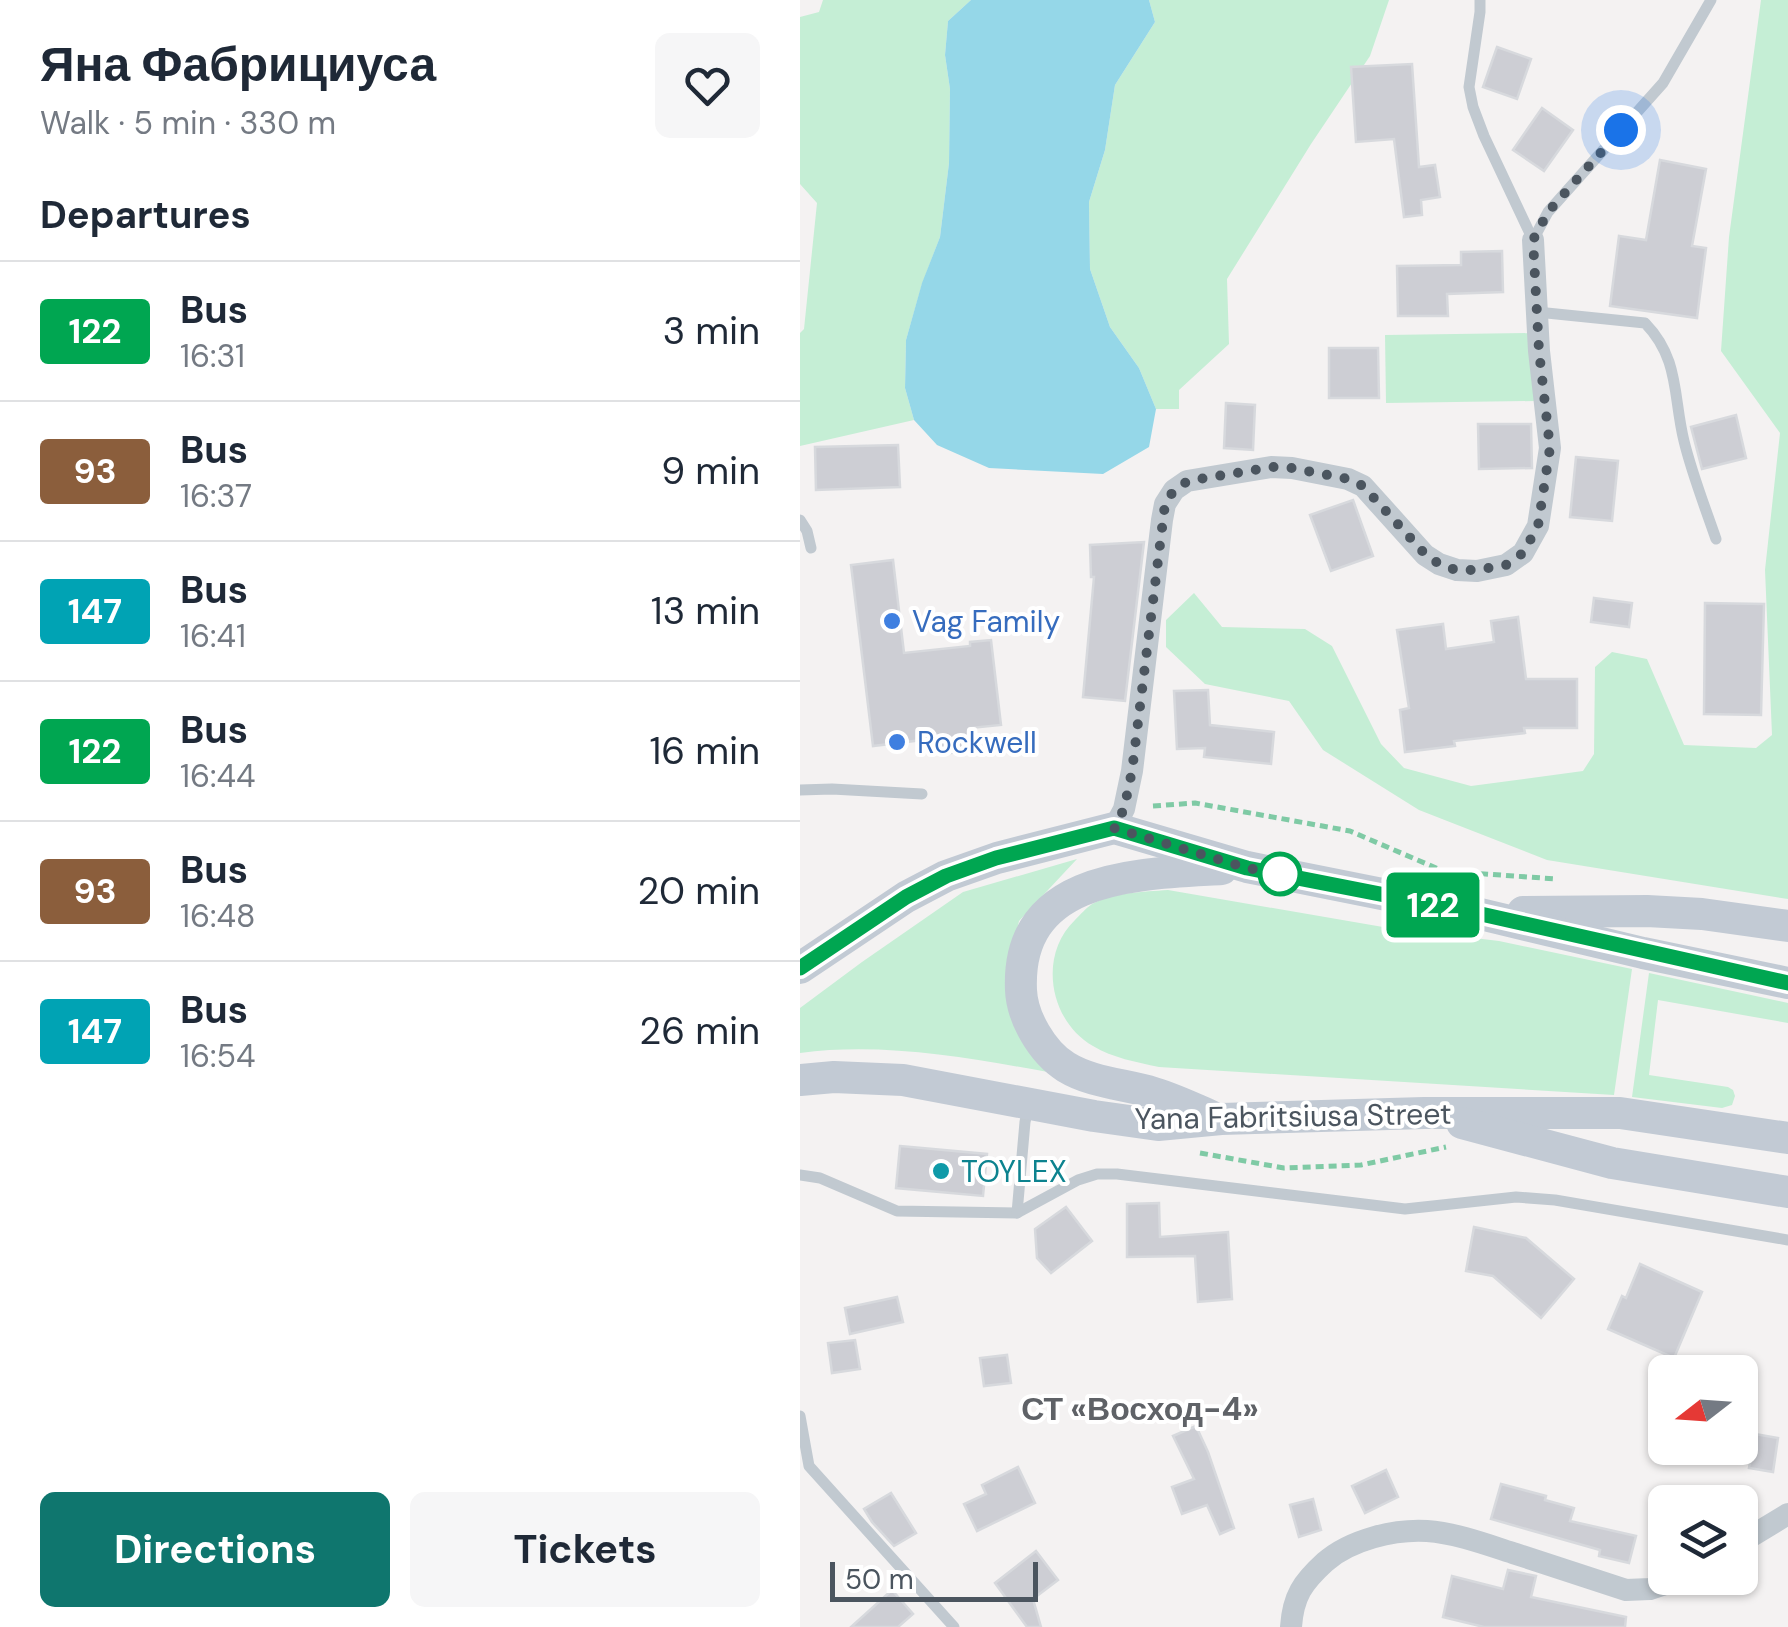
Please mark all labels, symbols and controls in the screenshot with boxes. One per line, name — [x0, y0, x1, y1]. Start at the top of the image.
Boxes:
text: Яна Фабрициуса — [40, 33, 436, 96]
button: heart — [655, 33, 760, 138]
text: Walk · 5 min · 330 m — [40, 102, 336, 144]
your location — [1596, 105, 1646, 155]
text: Departures — [40, 190, 251, 240]
text: Bus — [180, 285, 248, 335]
text: 3 min — [663, 306, 760, 356]
text: 122 — [68, 308, 122, 354]
text: 16:31 — [180, 335, 245, 377]
text: Bus — [180, 425, 248, 475]
text: 9 min — [661, 446, 760, 496]
text: 93 — [73, 448, 117, 494]
text: 16:37 — [180, 475, 252, 517]
text: Bus — [180, 565, 248, 615]
text: 13 min — [651, 586, 760, 636]
text: 147 — [68, 588, 122, 634]
place label: Vag Family — [912, 602, 1060, 641]
marker: Vag Family — [881, 610, 903, 632]
text: 16:41 — [180, 615, 246, 657]
text: Bus — [180, 705, 248, 755]
place label: Rockwell — [917, 723, 1037, 762]
text: 16 min — [649, 726, 760, 776]
text: 122 — [68, 728, 122, 774]
marker: Rockwell — [886, 731, 908, 753]
text: 16:44 — [180, 755, 255, 797]
text: Bus — [180, 845, 248, 895]
unlabelled marker — [1259, 853, 1301, 895]
text: 20 min — [638, 866, 760, 916]
text: 93 — [73, 868, 117, 914]
line badge: 122 — [1376, 872, 1490, 938]
text: 122 — [1406, 882, 1460, 928]
text: 16:48 — [180, 895, 255, 937]
text: Bus — [180, 985, 248, 1035]
text: 26 min — [639, 1006, 760, 1056]
text: 147 — [68, 1008, 122, 1054]
text: 16:54 — [180, 1035, 256, 1077]
street label: Yana Fabritsiusa Street — [1134, 1094, 1452, 1138]
place label: TOYLEX — [961, 1152, 1067, 1191]
marker: TOYLEX — [930, 1160, 952, 1182]
north arrow — [1648, 1355, 1758, 1465]
map controls — [1648, 1355, 1758, 1595]
district label: СТ «Восход-4» — [1021, 1388, 1259, 1430]
button: layers — [1648, 1485, 1758, 1595]
button: Directions — [40, 1492, 390, 1607]
button: Tickets — [410, 1492, 760, 1607]
scale bar — [830, 1557, 1038, 1602]
text: 50 m — [845, 1561, 914, 1598]

